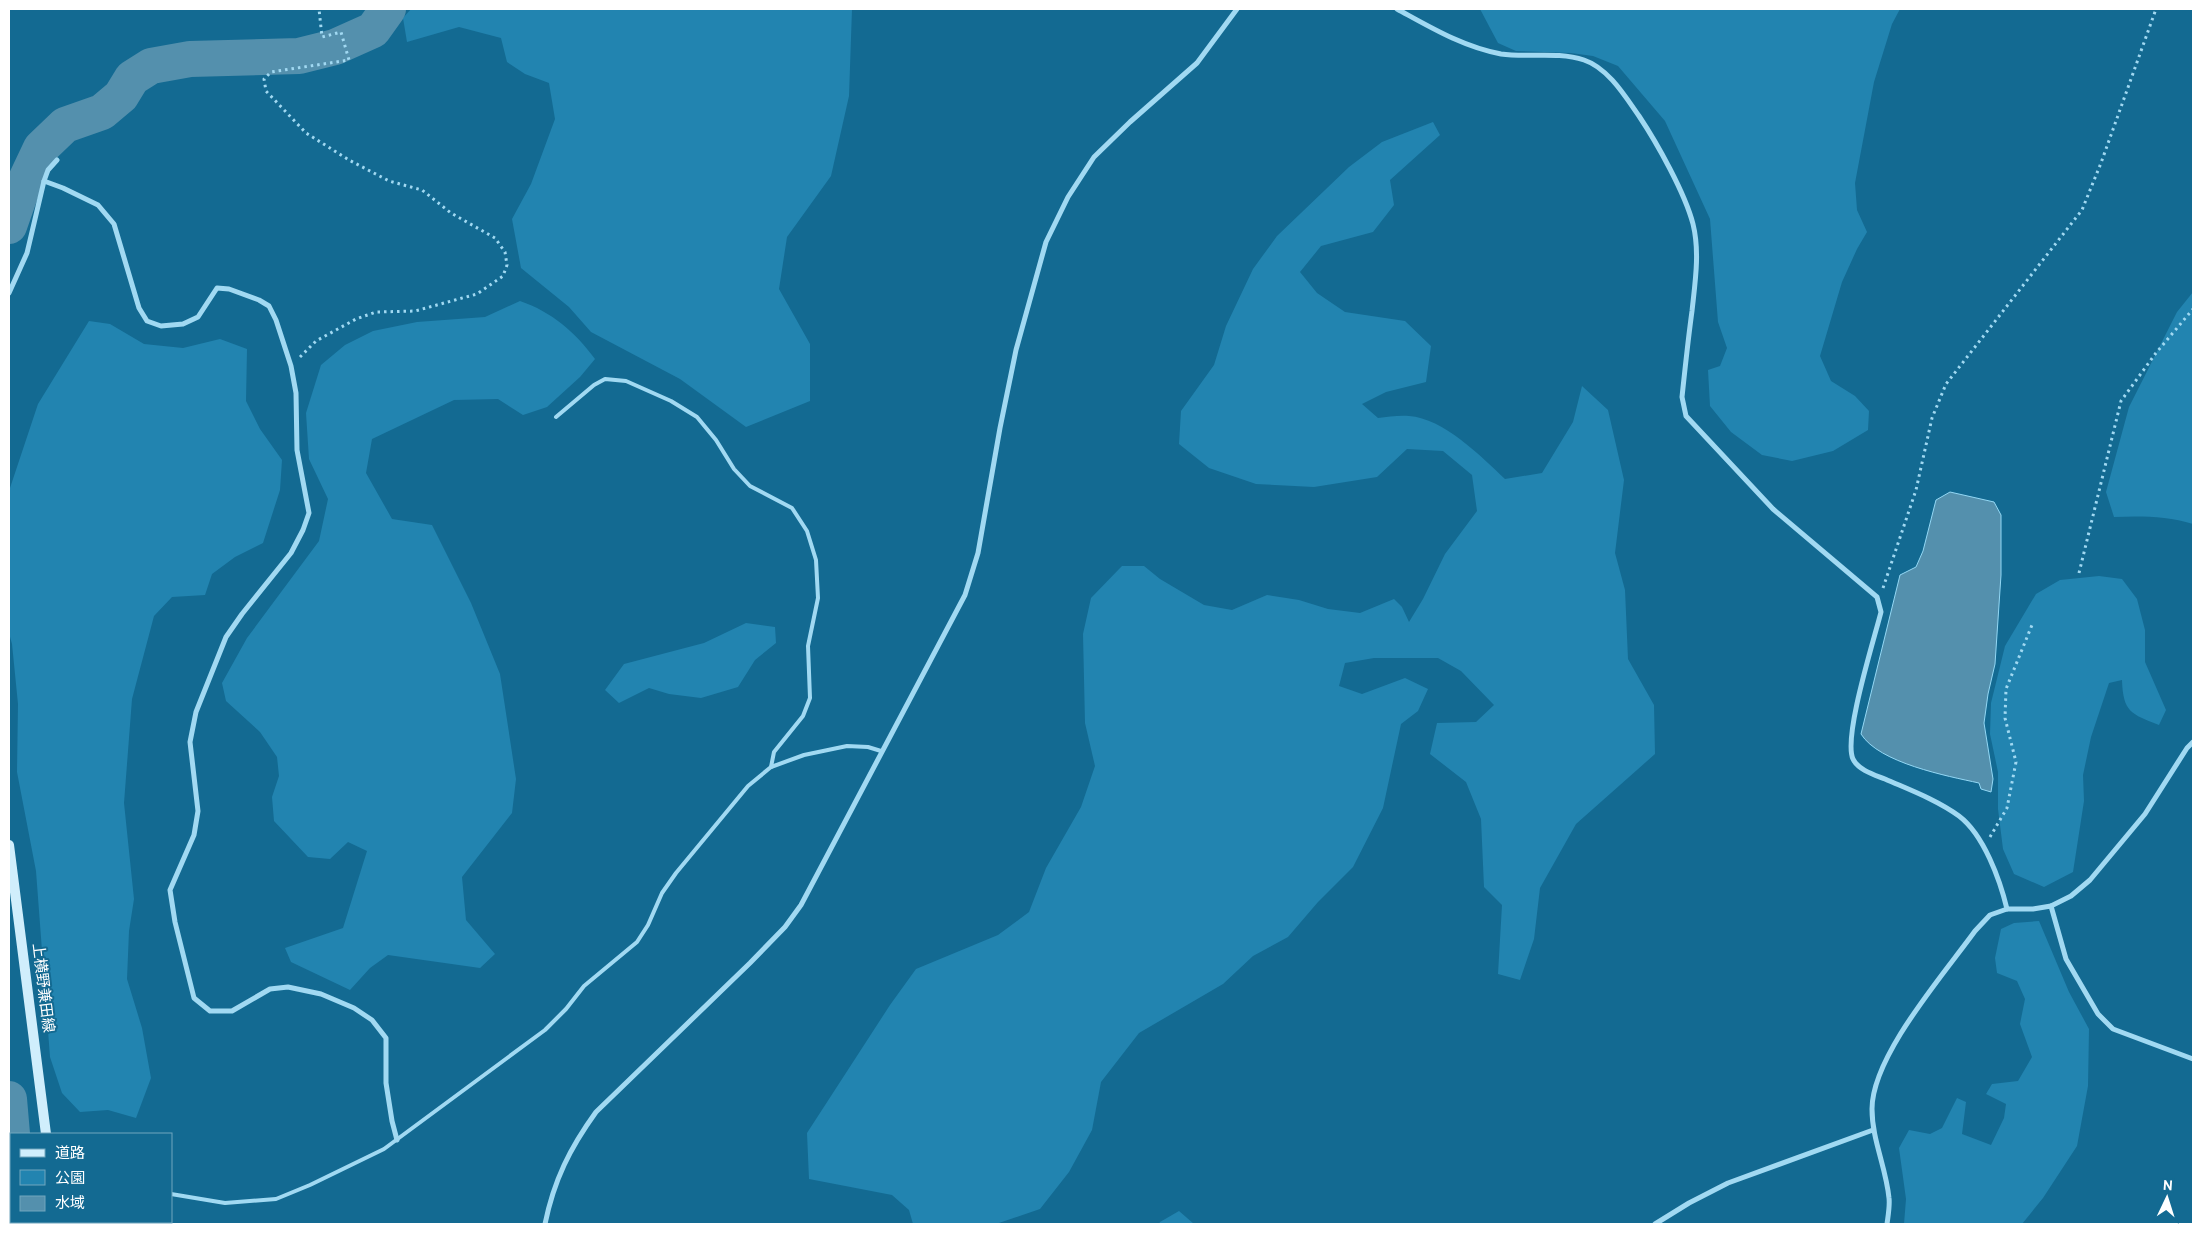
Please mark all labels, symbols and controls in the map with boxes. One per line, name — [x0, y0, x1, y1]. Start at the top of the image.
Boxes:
street label: 上横野兼田線 — [27, 942, 57, 1034]
legend — [10, 1133, 172, 1223]
text: 道路 — [55, 1145, 85, 1164]
text: 公園 — [55, 1170, 85, 1189]
north arrow — [2142, 1173, 2192, 1223]
text: N — [2162, 1178, 2173, 1195]
text: 水域 — [55, 1195, 85, 1214]

